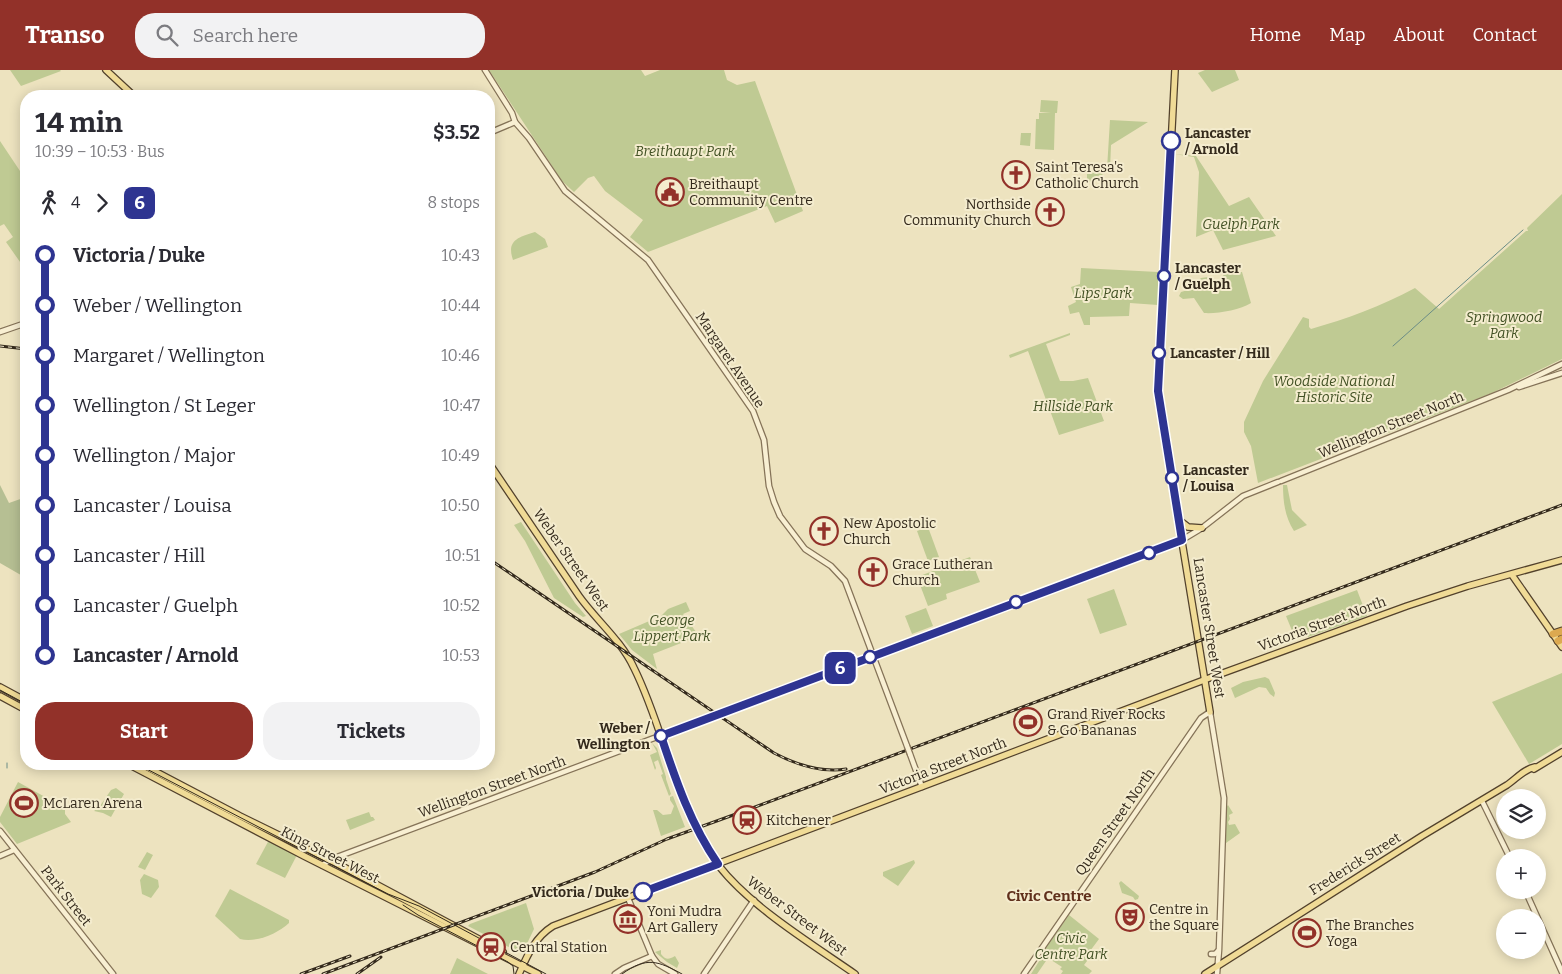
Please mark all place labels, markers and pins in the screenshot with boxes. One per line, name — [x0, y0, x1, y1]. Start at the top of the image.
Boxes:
place label: Lancaster / Arnold — [1184, 125, 1251, 158]
marker: Lancaster / Arnold — [1161, 131, 1181, 151]
place label: Saint Teresa's Catholic Church — [1035, 159, 1139, 192]
church icon: Saint Teresa's Catholic Church — [1001, 160, 1031, 190]
place label: Breithaupt Community Centre — [689, 176, 813, 209]
public building icon: Breithaupt Community Centre — [655, 177, 685, 207]
place label: Northside Community Church — [903, 196, 1031, 229]
church icon: Northside Community Church — [1035, 197, 1065, 227]
place label: Lancaster / Guelph — [1174, 260, 1241, 293]
marker: Lancaster / Guelph — [1157, 269, 1171, 283]
place label: Lancaster / Hill — [1170, 345, 1270, 362]
marker: Lancaster / Hill — [1152, 346, 1166, 360]
place label: Lancaster / Louisa — [1182, 462, 1249, 495]
marker: Lancaster / Louisa — [1165, 471, 1179, 485]
place label: New Apostolic Church — [843, 515, 936, 548]
church icon: New Apostolic Church — [809, 516, 839, 546]
unlabelled marker — [1142, 546, 1156, 560]
place label: Grace Lutheran Church — [892, 556, 993, 589]
church icon: Grace Lutheran Church — [858, 557, 888, 587]
unlabelled marker — [1009, 595, 1023, 609]
unlabelled marker — [863, 650, 877, 664]
place label: Grand River Rocks & Go Bananas — [1047, 706, 1166, 739]
sports icon: Grand River Rocks & Go Bananas — [1013, 707, 1043, 737]
place label: Weber / Wellington — [576, 720, 650, 753]
marker: Weber / Wellington — [654, 729, 668, 743]
sports icon: McLaren Arena — [9, 788, 39, 818]
place label: McLaren Arena — [43, 795, 143, 812]
station icon: Kitchener — [732, 805, 762, 835]
place label: Kitchener — [766, 812, 831, 829]
marker: Victoria / Duke — [633, 882, 653, 902]
place label: Victoria / Duke — [532, 884, 629, 901]
place label: Centre in the Square — [1149, 901, 1219, 934]
theatre icon: Centre in the Square — [1115, 902, 1145, 932]
place label: Yoni Mudra Art Gallery — [647, 903, 722, 936]
museum icon: Yoni Mudra Art Gallery — [613, 904, 643, 934]
place label: The Branches Yoga — [1326, 917, 1414, 950]
sports icon: The Branches Yoga — [1292, 918, 1322, 948]
station icon: Central Station — [476, 932, 506, 962]
place label: Central Station — [510, 939, 608, 956]

